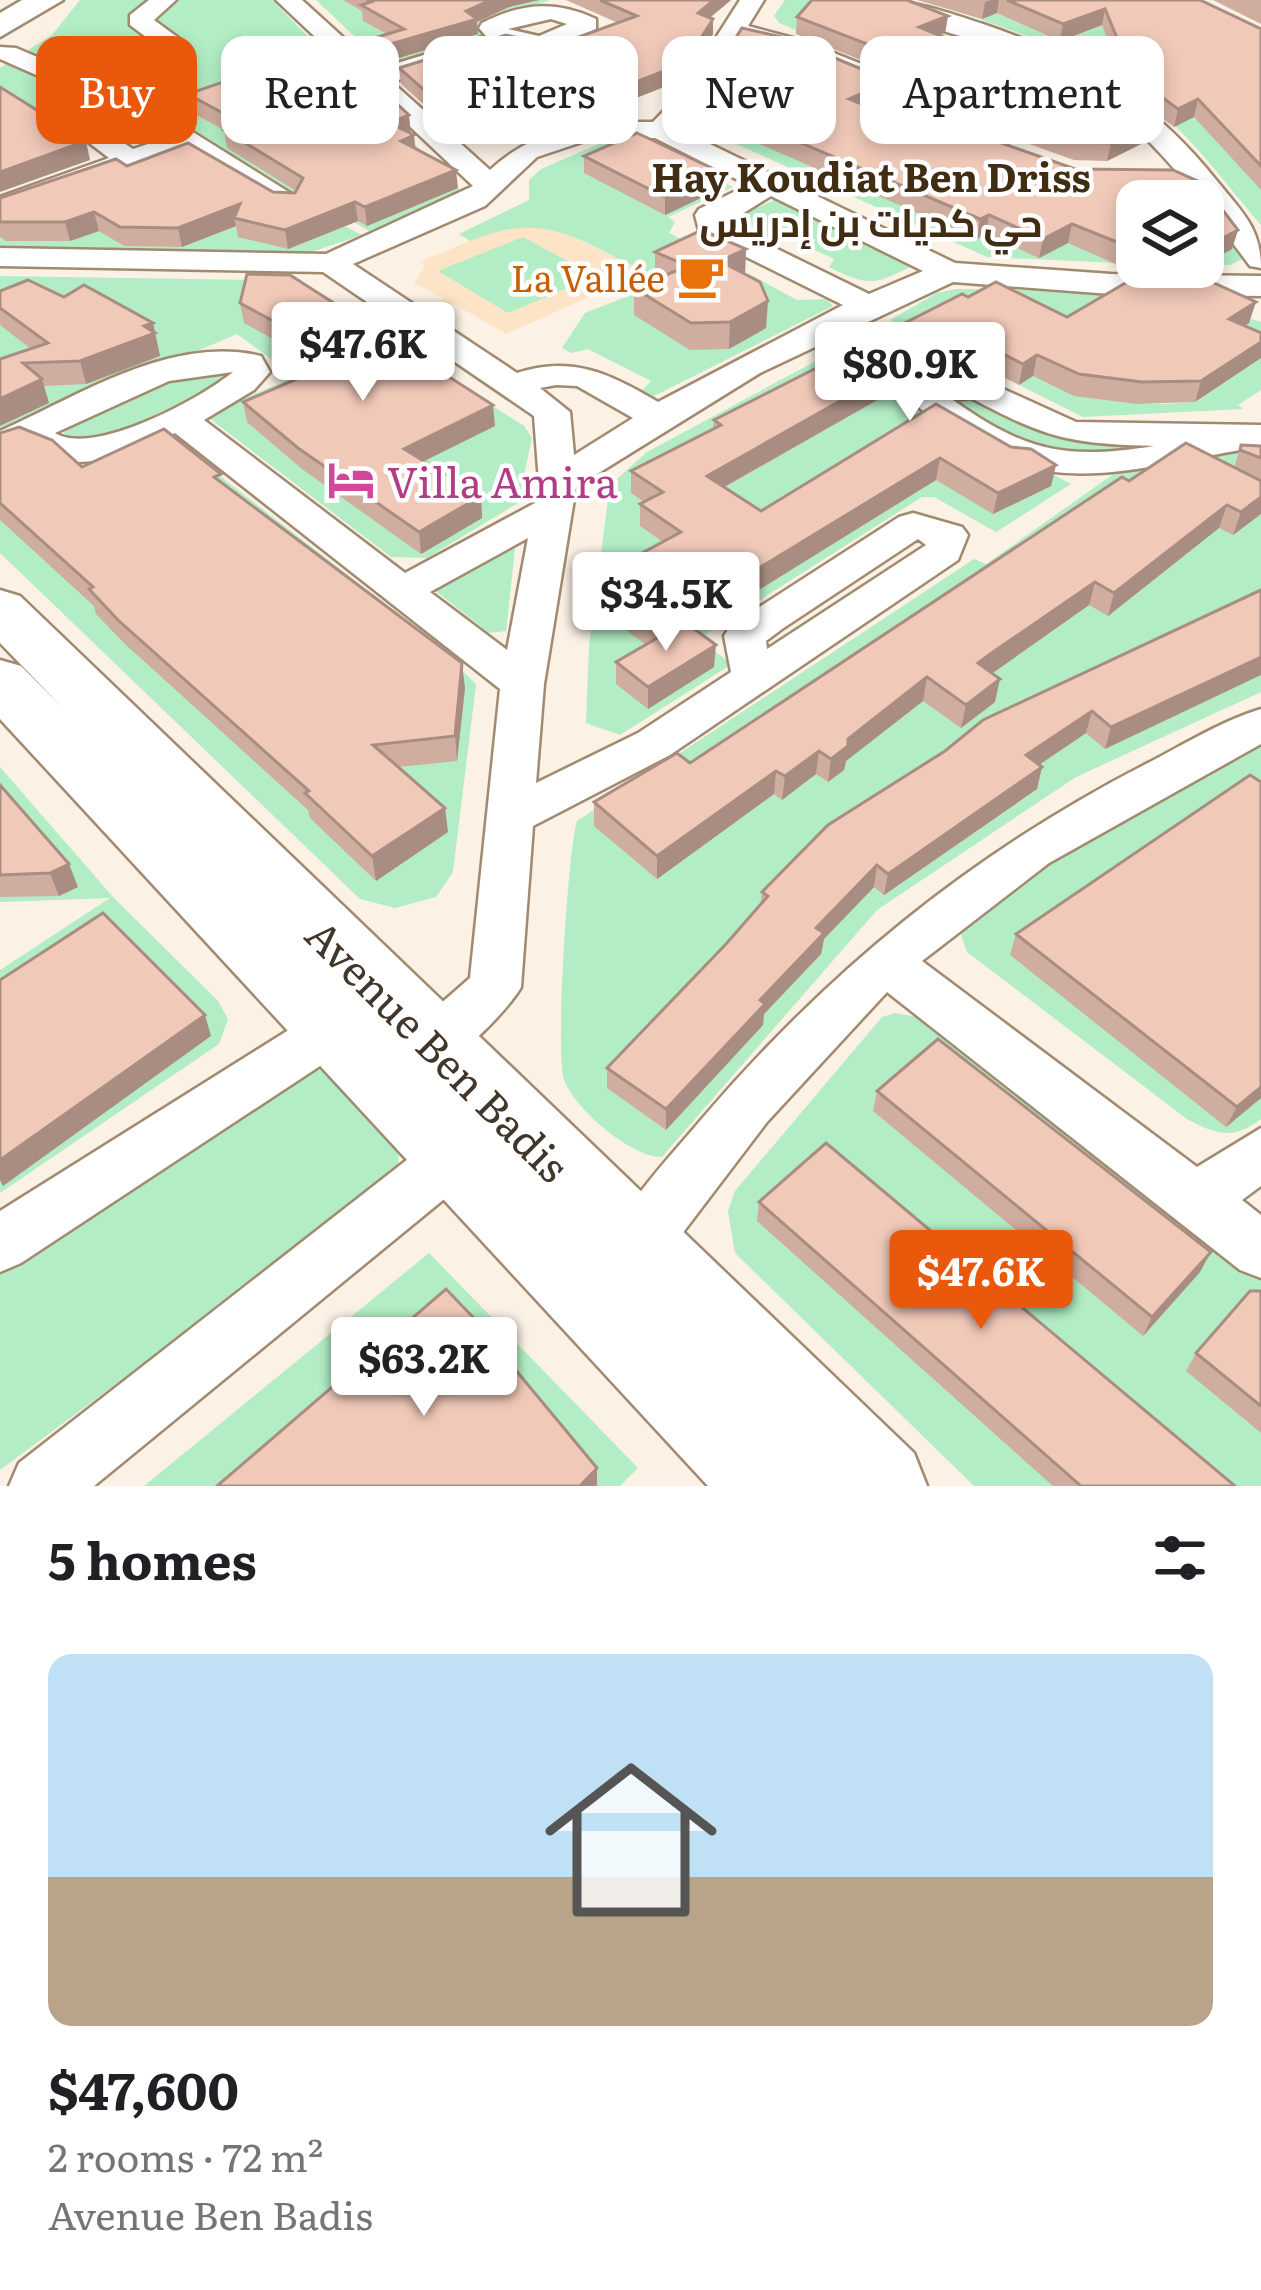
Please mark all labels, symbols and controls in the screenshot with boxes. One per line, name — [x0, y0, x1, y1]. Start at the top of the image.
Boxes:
chip: Buy — [36, 36, 197, 144]
chip: Rent — [221, 36, 399, 144]
chip: Filters — [423, 36, 638, 144]
chip: New — [662, 36, 836, 144]
chip: Apartment — [860, 36, 1164, 144]
district label: Hay Koudiat Ben Driss حي كديات بن إدريس — [651, 146, 1091, 255]
map controls — [1116, 180, 1224, 288]
button: layers — [1116, 180, 1224, 288]
place label: La Vallée — [511, 250, 665, 303]
cafe icon: La Vallée — [676, 251, 726, 301]
pin: $47.6K — [265, 302, 461, 404]
text: $47.6K — [299, 312, 427, 370]
pin: $80.9K — [812, 322, 1008, 424]
text: $80.9K — [842, 332, 978, 390]
place label: Villa Amira — [387, 449, 618, 511]
hotel icon: Villa Amira — [326, 455, 376, 505]
pin: $34.5K — [568, 552, 764, 654]
text: $34.5K — [599, 562, 733, 620]
street label: Avenue Ben Badis — [293, 903, 585, 1195]
pin: $47.6K — [883, 1230, 1079, 1332]
text: $47.6K — [917, 1240, 1045, 1298]
pin: $63.2K — [326, 1317, 522, 1419]
text: $63.2K — [358, 1327, 490, 1385]
text: 5 homes — [48, 1520, 257, 1596]
icon: filters — [1147, 1525, 1213, 1591]
icon: home — [523, 1732, 739, 1948]
text: $47,600 — [48, 2050, 239, 2126]
text: 2 rooms · 72 m² — [48, 2126, 323, 2184]
text: Avenue Ben Badis — [48, 2184, 373, 2242]

